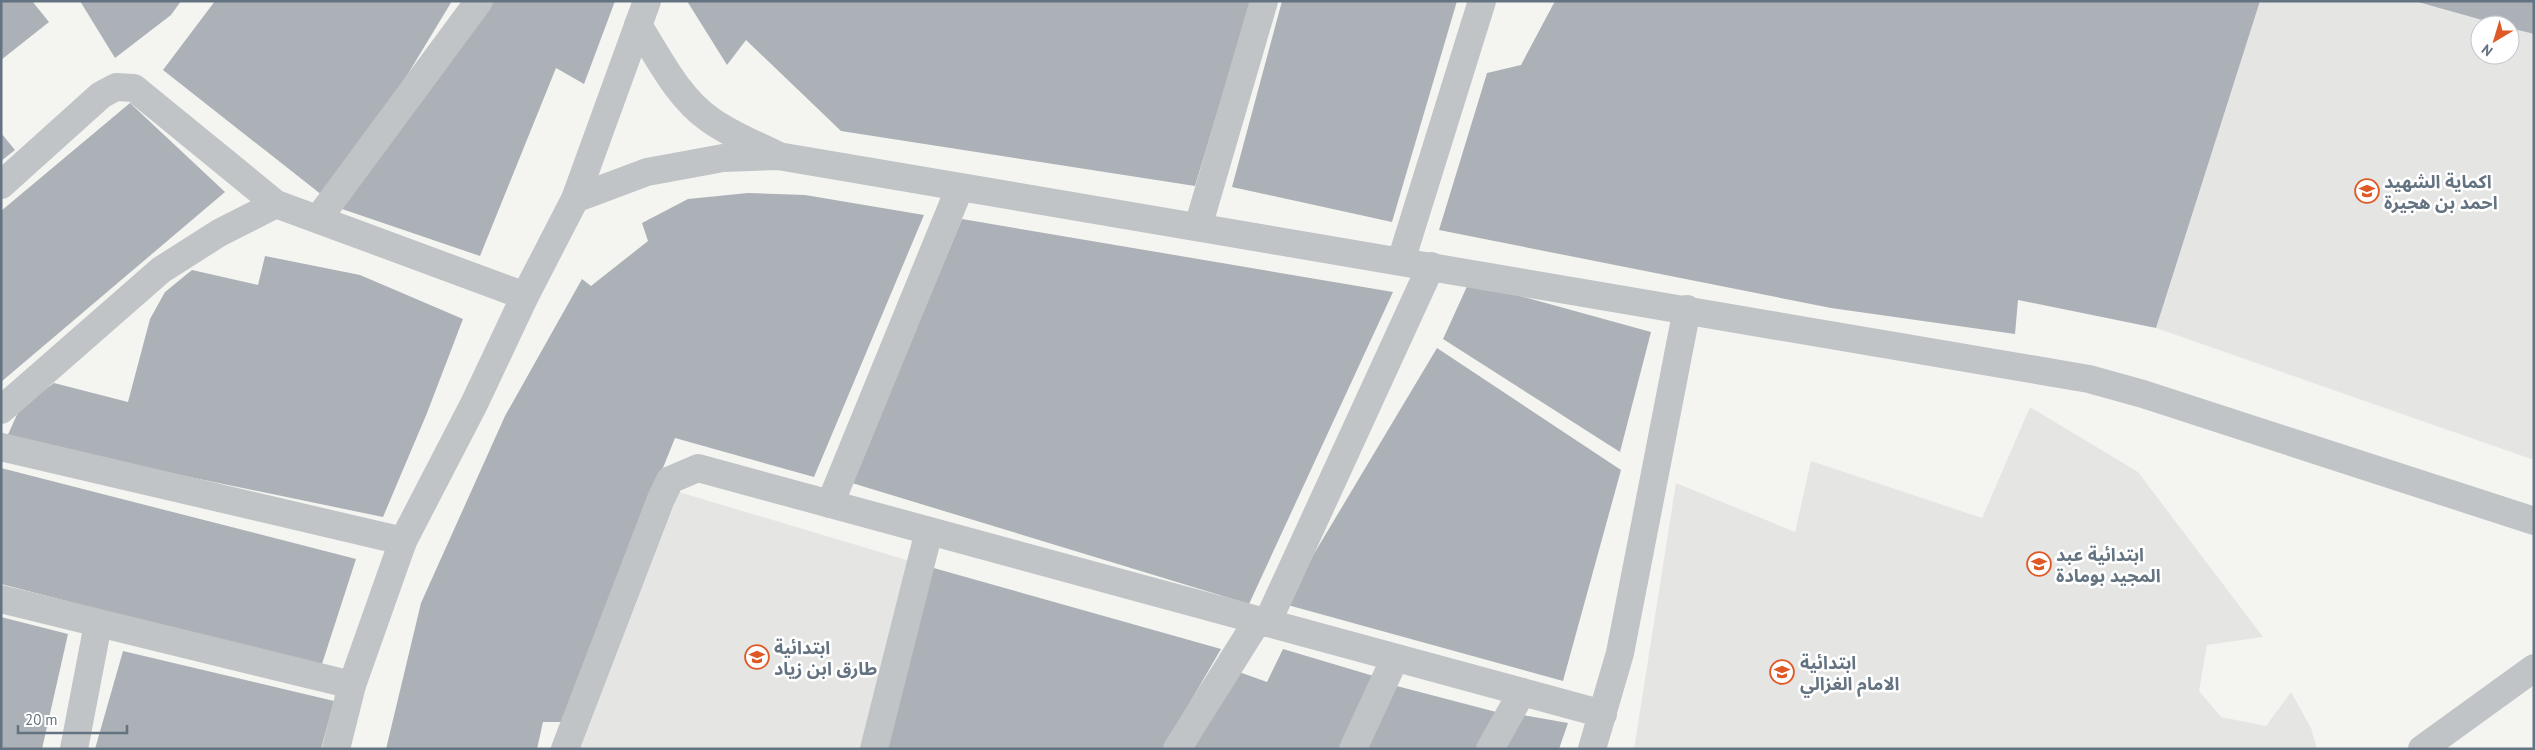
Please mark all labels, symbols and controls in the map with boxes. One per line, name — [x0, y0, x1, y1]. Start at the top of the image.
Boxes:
north arrow — [2470, 15, 2520, 65]
text: N — [2478, 40, 2496, 60]
place label: اكماية الشهيد احمد بن هجيرة — [2384, 170, 2498, 214]
school or university icon: اكماية الشهيد احمد بن هجيرة — [2354, 178, 2380, 204]
place label: ابتدائية عبد المجيد بومادة — [2056, 543, 2161, 587]
school or university icon: ابتدائية عبد المجيد بومادة — [2026, 551, 2052, 577]
place label: ابتدائية طارق ابن زياد — [774, 636, 877, 680]
school or university icon: ابتدائية طارق ابن زياد — [744, 644, 770, 670]
place label: ابتدائية الامام الغزالي — [1800, 651, 1899, 698]
school or university icon: ابتدائية الامام الغزالي — [1769, 659, 1795, 685]
scale bar — [18, 702, 126, 734]
text: 20 m — [25, 710, 58, 729]

